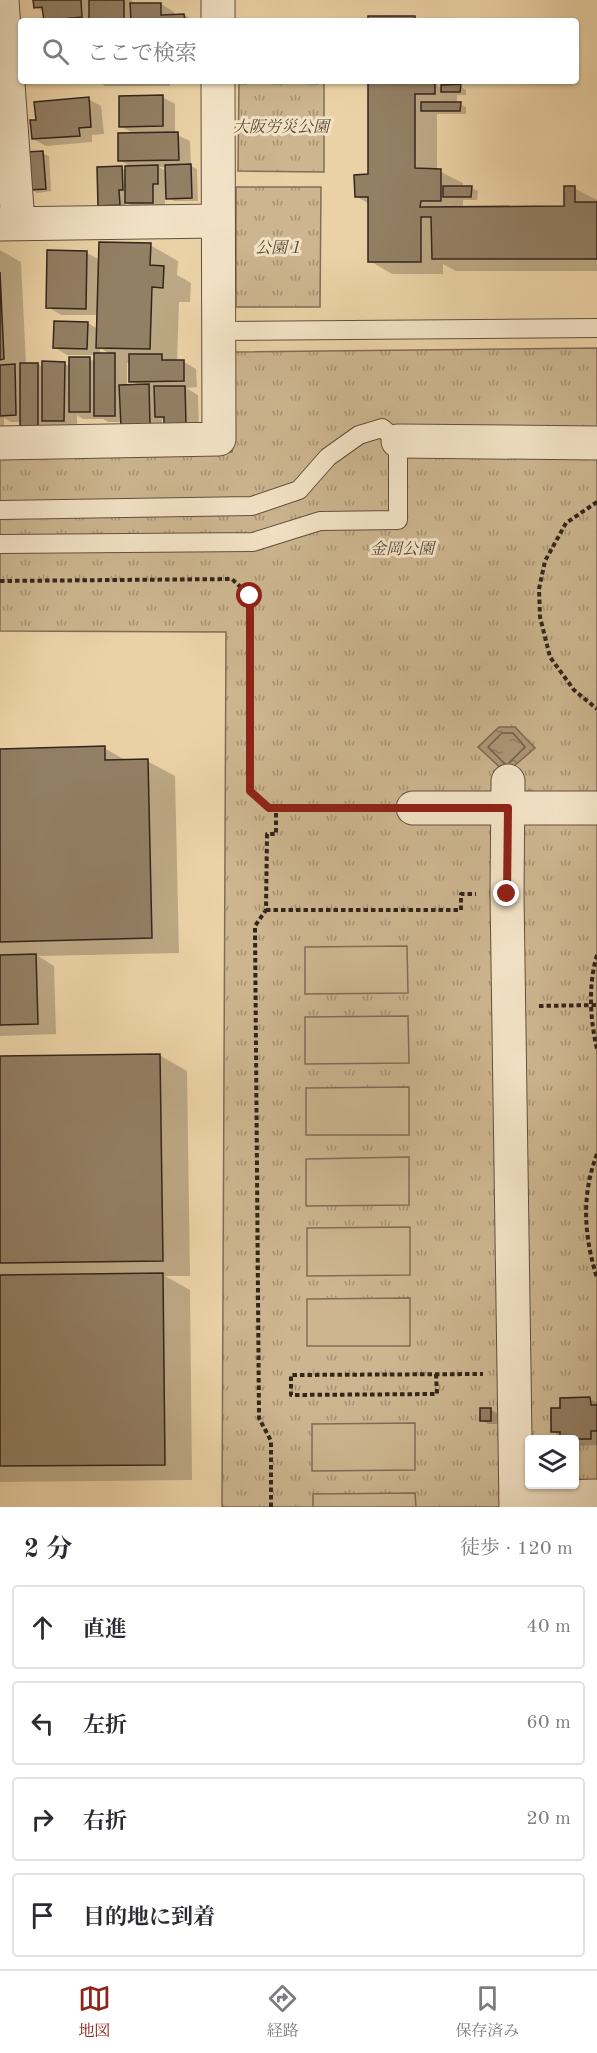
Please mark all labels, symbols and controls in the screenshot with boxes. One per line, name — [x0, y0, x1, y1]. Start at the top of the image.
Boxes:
search box — [18, 18, 579, 84]
icon: search — [39, 35, 72, 68]
text: ここで検索 — [87, 43, 197, 65]
park label: 大阪労災公園 — [233, 118, 332, 136]
park label: 公園１ — [255, 239, 303, 257]
park label: 金岡公園 — [370, 540, 437, 558]
route start — [236, 582, 262, 608]
route end — [493, 880, 519, 906]
map controls — [525, 1435, 579, 1489]
button: layers — [525, 1435, 579, 1489]
text: 2 分 — [24, 1537, 72, 1563]
text: 徒歩 · 120 m — [460, 1539, 573, 1559]
icon: ahead — [26, 1611, 59, 1644]
text: 40 m — [526, 1617, 571, 1637]
text: 直進 — [83, 1619, 127, 1641]
icon: left — [26, 1707, 59, 1740]
text: 60 m — [526, 1713, 571, 1733]
text: 左折 — [83, 1715, 127, 1737]
icon: right — [26, 1803, 59, 1836]
text: 20 m — [526, 1809, 571, 1829]
text: 右折 — [83, 1811, 127, 1833]
icon: arrive — [26, 1899, 59, 1932]
text: 目的地に到着 — [83, 1907, 215, 1929]
tab: 地図 — [78, 1982, 111, 2042]
tab: 経路 — [266, 1982, 299, 2042]
tab: 保存済み — [455, 1982, 519, 2042]

